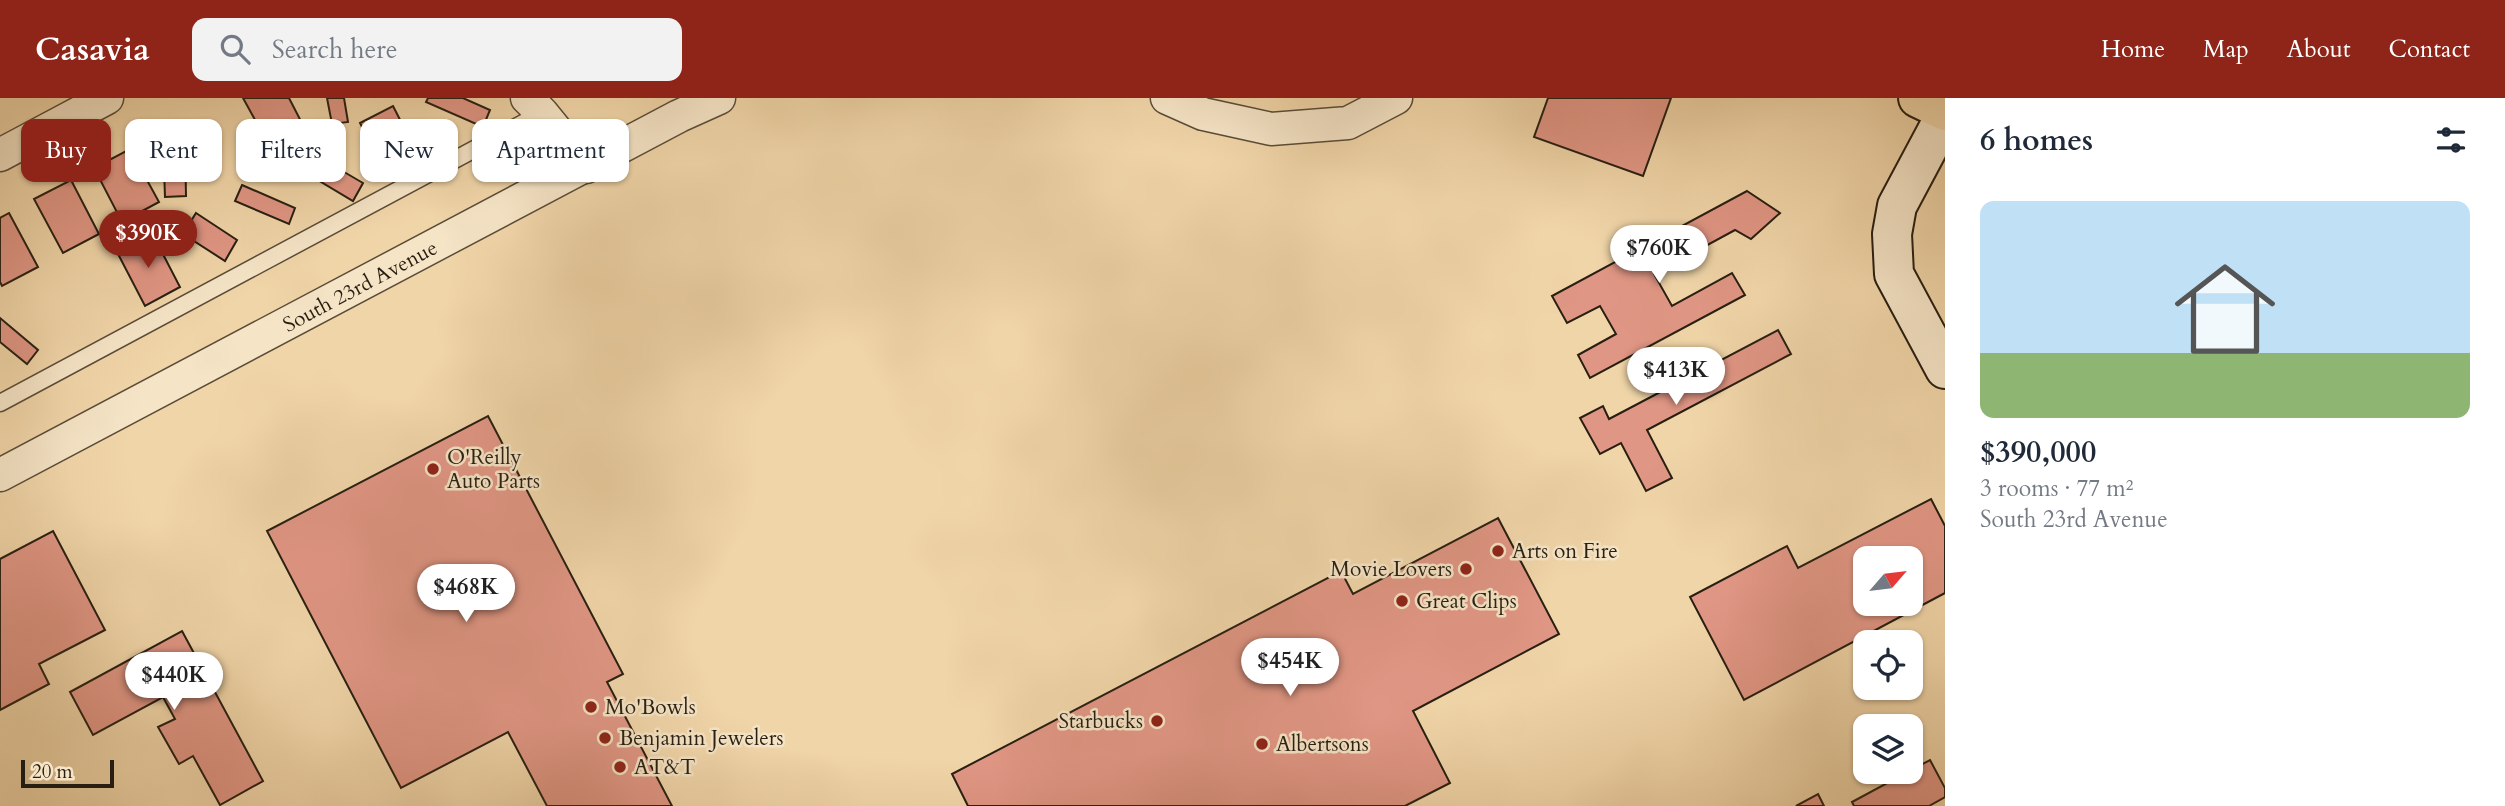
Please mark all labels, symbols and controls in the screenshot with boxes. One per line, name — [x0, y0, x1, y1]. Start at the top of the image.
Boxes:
search box — [192, 18, 682, 81]
text: Casavia — [35, 27, 150, 72]
icon: search — [216, 30, 254, 68]
text: Search here — [272, 32, 398, 67]
text: Home — [2101, 33, 2165, 66]
text: Map — [2203, 33, 2249, 66]
text: About — [2287, 33, 2351, 66]
text: Contact — [2389, 33, 2470, 66]
chip: Buy — [21, 119, 111, 182]
chip: Rent — [125, 119, 222, 182]
chip: Filters — [236, 119, 346, 182]
chip: New — [360, 119, 458, 182]
chip: Apartment — [472, 119, 629, 182]
text: 6 homes — [1980, 120, 2093, 161]
icon: filters — [2432, 121, 2470, 159]
pin: $390K — [99, 211, 197, 270]
text: $390K — [115, 217, 181, 248]
pin: $760K — [1610, 226, 1708, 285]
text: $760K — [1626, 232, 1692, 263]
street label: South 23rd Avenue — [278, 233, 443, 339]
icon: home — [2162, 246, 2288, 372]
pin: $413K — [1627, 348, 1725, 407]
text: $413K — [1643, 354, 1709, 385]
text: $390,000 — [1980, 432, 2096, 473]
place label: O'Reilly Auto Parts — [447, 443, 540, 496]
marker: O'Reilly Auto Parts — [425, 461, 441, 477]
text: 3 rooms · 77 m² — [1980, 473, 2133, 504]
text: South 23rd Avenue — [1980, 504, 2168, 535]
place label: Arts on Fire — [1512, 537, 1618, 566]
marker: Arts on Fire — [1490, 543, 1506, 559]
north arrow — [1853, 546, 1923, 616]
map controls — [1853, 546, 1923, 784]
place label: Movie Lovers — [1330, 555, 1452, 584]
marker: Movie Lovers — [1458, 561, 1474, 577]
pin: $468K — [417, 564, 515, 624]
text: $468K — [433, 571, 499, 602]
place label: Great Clips — [1416, 587, 1517, 616]
marker: Great Clips — [1394, 593, 1410, 609]
button: locate — [1853, 630, 1923, 700]
pin: $454K — [1241, 638, 1339, 698]
text: $454K — [1257, 645, 1323, 676]
pin: $440K — [125, 652, 223, 712]
text: $440K — [141, 659, 207, 690]
place label: Mo'Bowls — [605, 693, 696, 722]
marker: Mo'Bowls — [583, 699, 599, 715]
place label: Starbucks — [1058, 707, 1143, 736]
marker: Starbucks — [1149, 713, 1165, 729]
button: layers — [1853, 714, 1923, 784]
place label: Benjamin Jewelers — [619, 724, 784, 753]
marker: Benjamin Jewelers — [597, 730, 613, 746]
place label: Albertsons — [1276, 730, 1369, 759]
marker: Albertsons — [1254, 736, 1270, 752]
place label: AT&T — [634, 753, 695, 782]
scale bar — [21, 757, 114, 789]
text: 20 m — [32, 759, 73, 785]
marker: AT&T — [612, 759, 628, 775]

